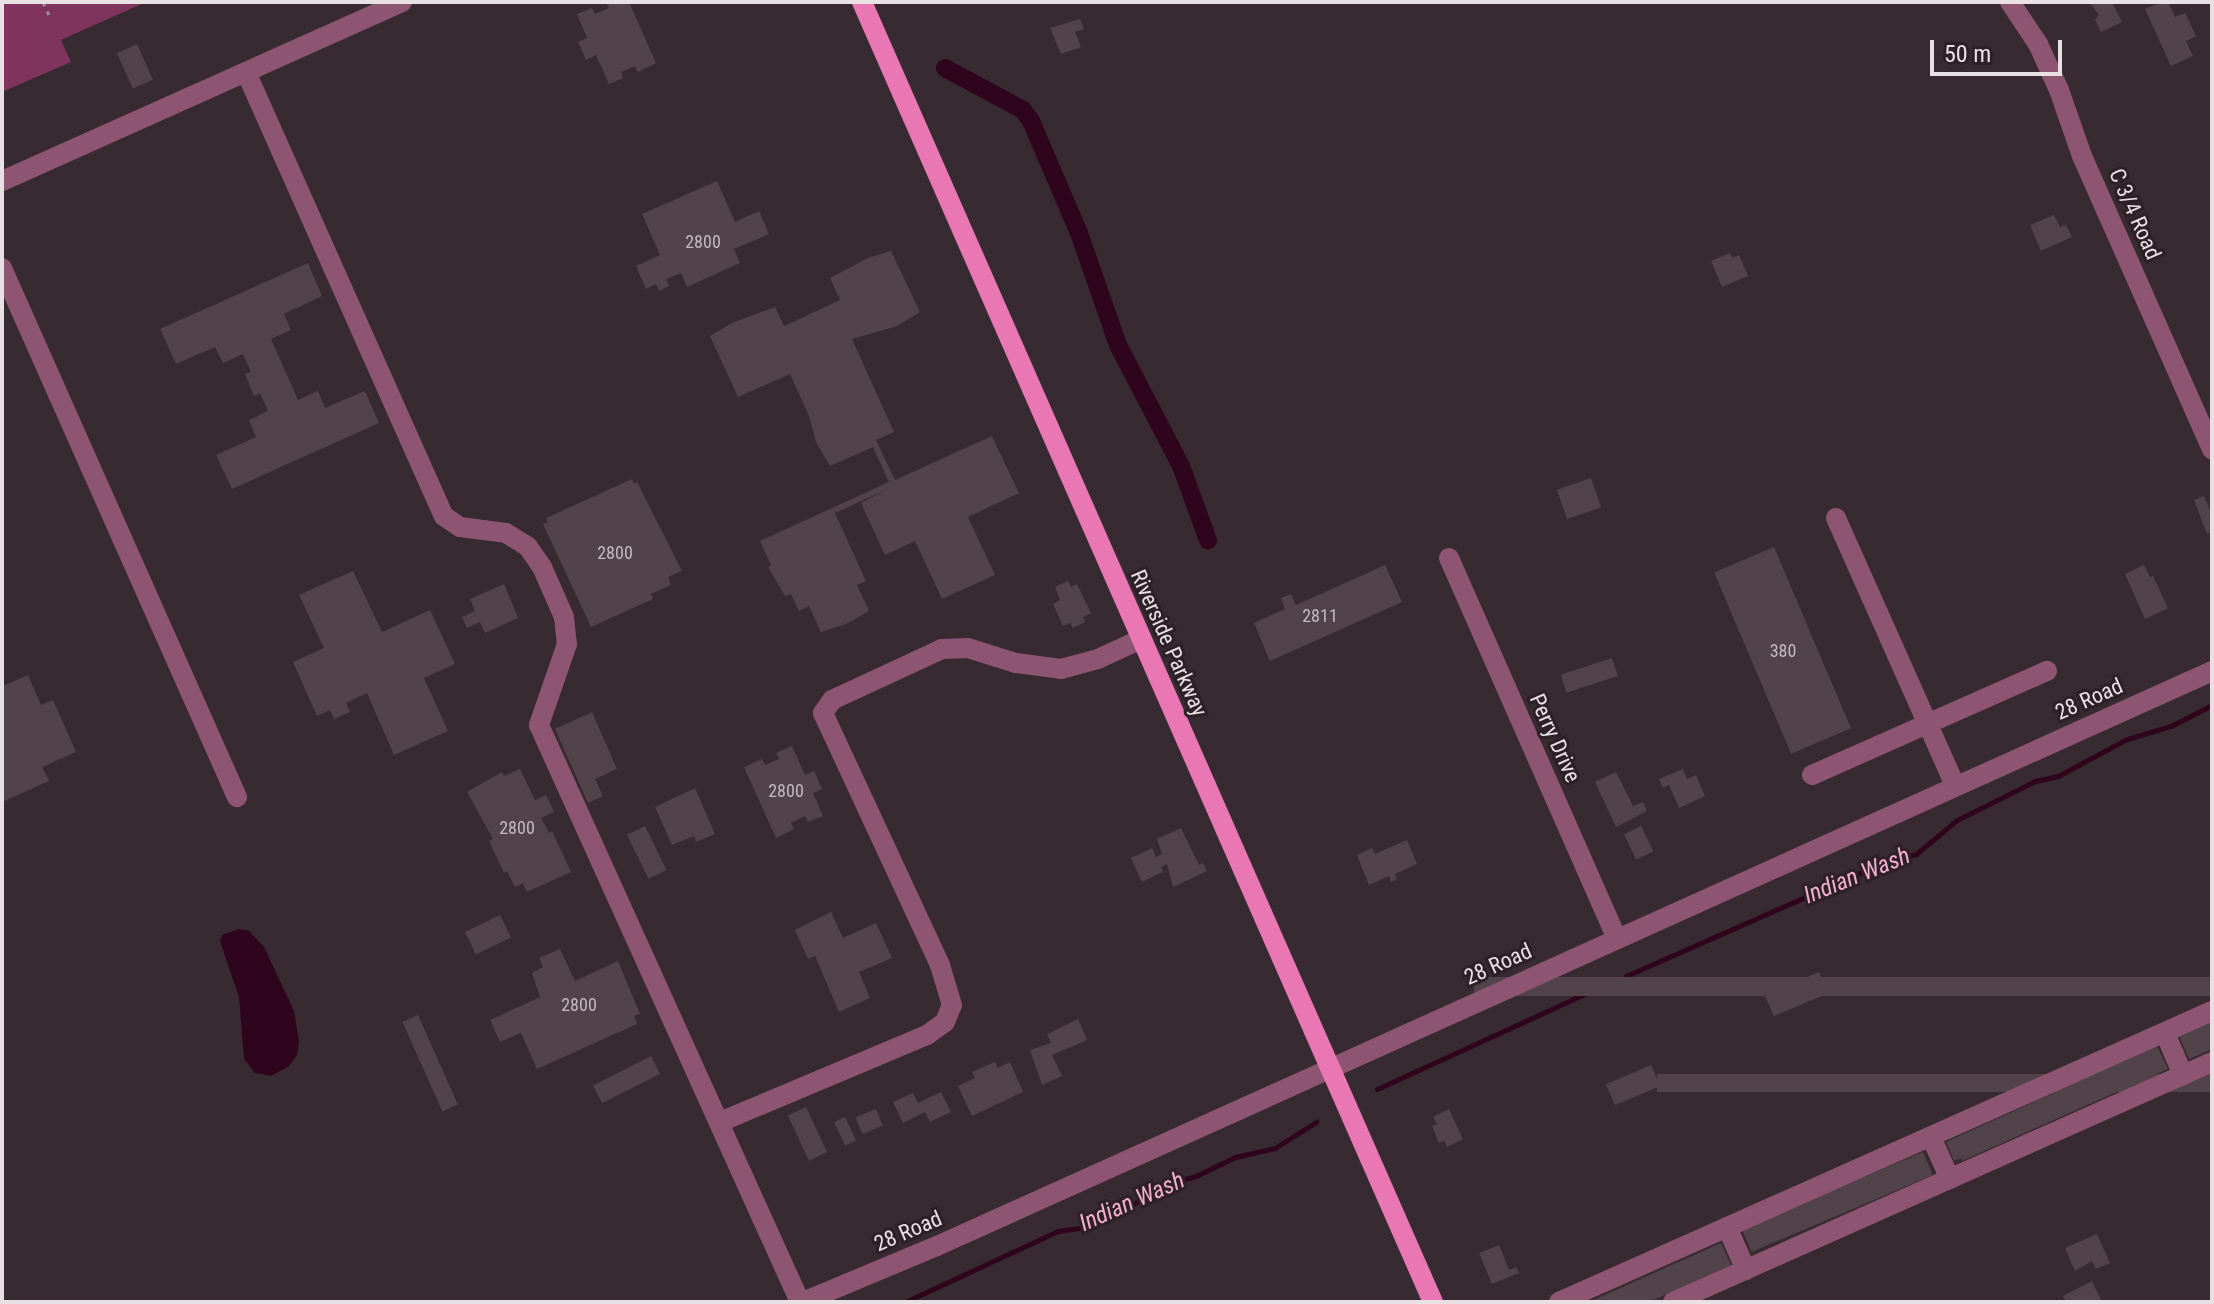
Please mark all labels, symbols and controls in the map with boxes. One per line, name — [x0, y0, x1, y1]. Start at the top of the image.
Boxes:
scale bar — [1934, 24, 2066, 74]
text: 50 m — [1944, 40, 1991, 68]
street label: C 3/4 Road — [2103, 164, 2167, 264]
house number: 2800 — [685, 231, 721, 253]
house number: 2800 — [597, 542, 633, 564]
street label: Riverside Parkway — [1125, 566, 1213, 720]
house number: 2811 — [1302, 605, 1338, 627]
house number: 380 — [1770, 640, 1796, 662]
street label: 28 Road — [2051, 673, 2127, 725]
street label: Perry Drive — [1524, 690, 1586, 786]
house number: 2800 — [768, 780, 804, 802]
house number: 2800 — [499, 817, 535, 839]
water label: Indian Wash — [1800, 842, 1914, 910]
street label: 28 Road — [1460, 938, 1536, 990]
house number: 2800 — [561, 994, 597, 1016]
water label: Indian Wash — [1075, 1166, 1189, 1238]
street label: 28 Road — [870, 1205, 946, 1257]

